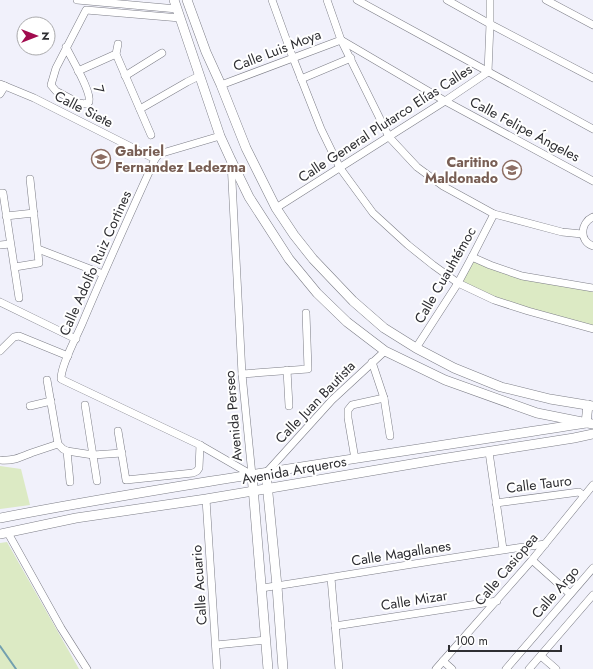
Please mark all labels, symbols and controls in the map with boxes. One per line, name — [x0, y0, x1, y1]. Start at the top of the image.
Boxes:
north arrow — [16, 16, 56, 56]
street label: Calle Luis Moya — [230, 24, 324, 76]
text: N — [38, 32, 54, 40]
street label: Calle General Plutarco Elías Calles — [294, 59, 476, 187]
street label: 7 — [88, 83, 110, 96]
street label: Calle Siete — [51, 86, 117, 132]
street label: Calle Felipe Ángeles — [466, 92, 584, 167]
place label: Gabriel Fernandez Ledezma — [115, 141, 246, 177]
school or university icon: Gabriel Fernandez Ledezma — [90, 148, 112, 170]
place label: Caritino Maldonado — [425, 152, 498, 188]
school or university icon: Caritino Maldonado — [501, 159, 523, 181]
street label: Calle Adolfo Ruiz Cortines — [54, 187, 136, 339]
street label: Calle Cuauhtémoc — [409, 223, 481, 327]
street label: Calle Juan Bautista — [270, 356, 360, 448]
street label: Avenida Perseo — [219, 369, 247, 462]
street label: Avenida Arqueros — [240, 451, 348, 489]
street label: Calle Tauro — [505, 470, 573, 498]
street label: Calle Casiopea — [470, 528, 542, 610]
street label: Calle Magallanes — [350, 535, 452, 571]
street label: Calle Acuario — [186, 544, 212, 626]
street label: Calle Argo — [527, 561, 584, 623]
street label: Calle Mizar — [379, 585, 449, 615]
scale bar — [449, 627, 561, 653]
text: 100 m — [455, 632, 488, 650]

